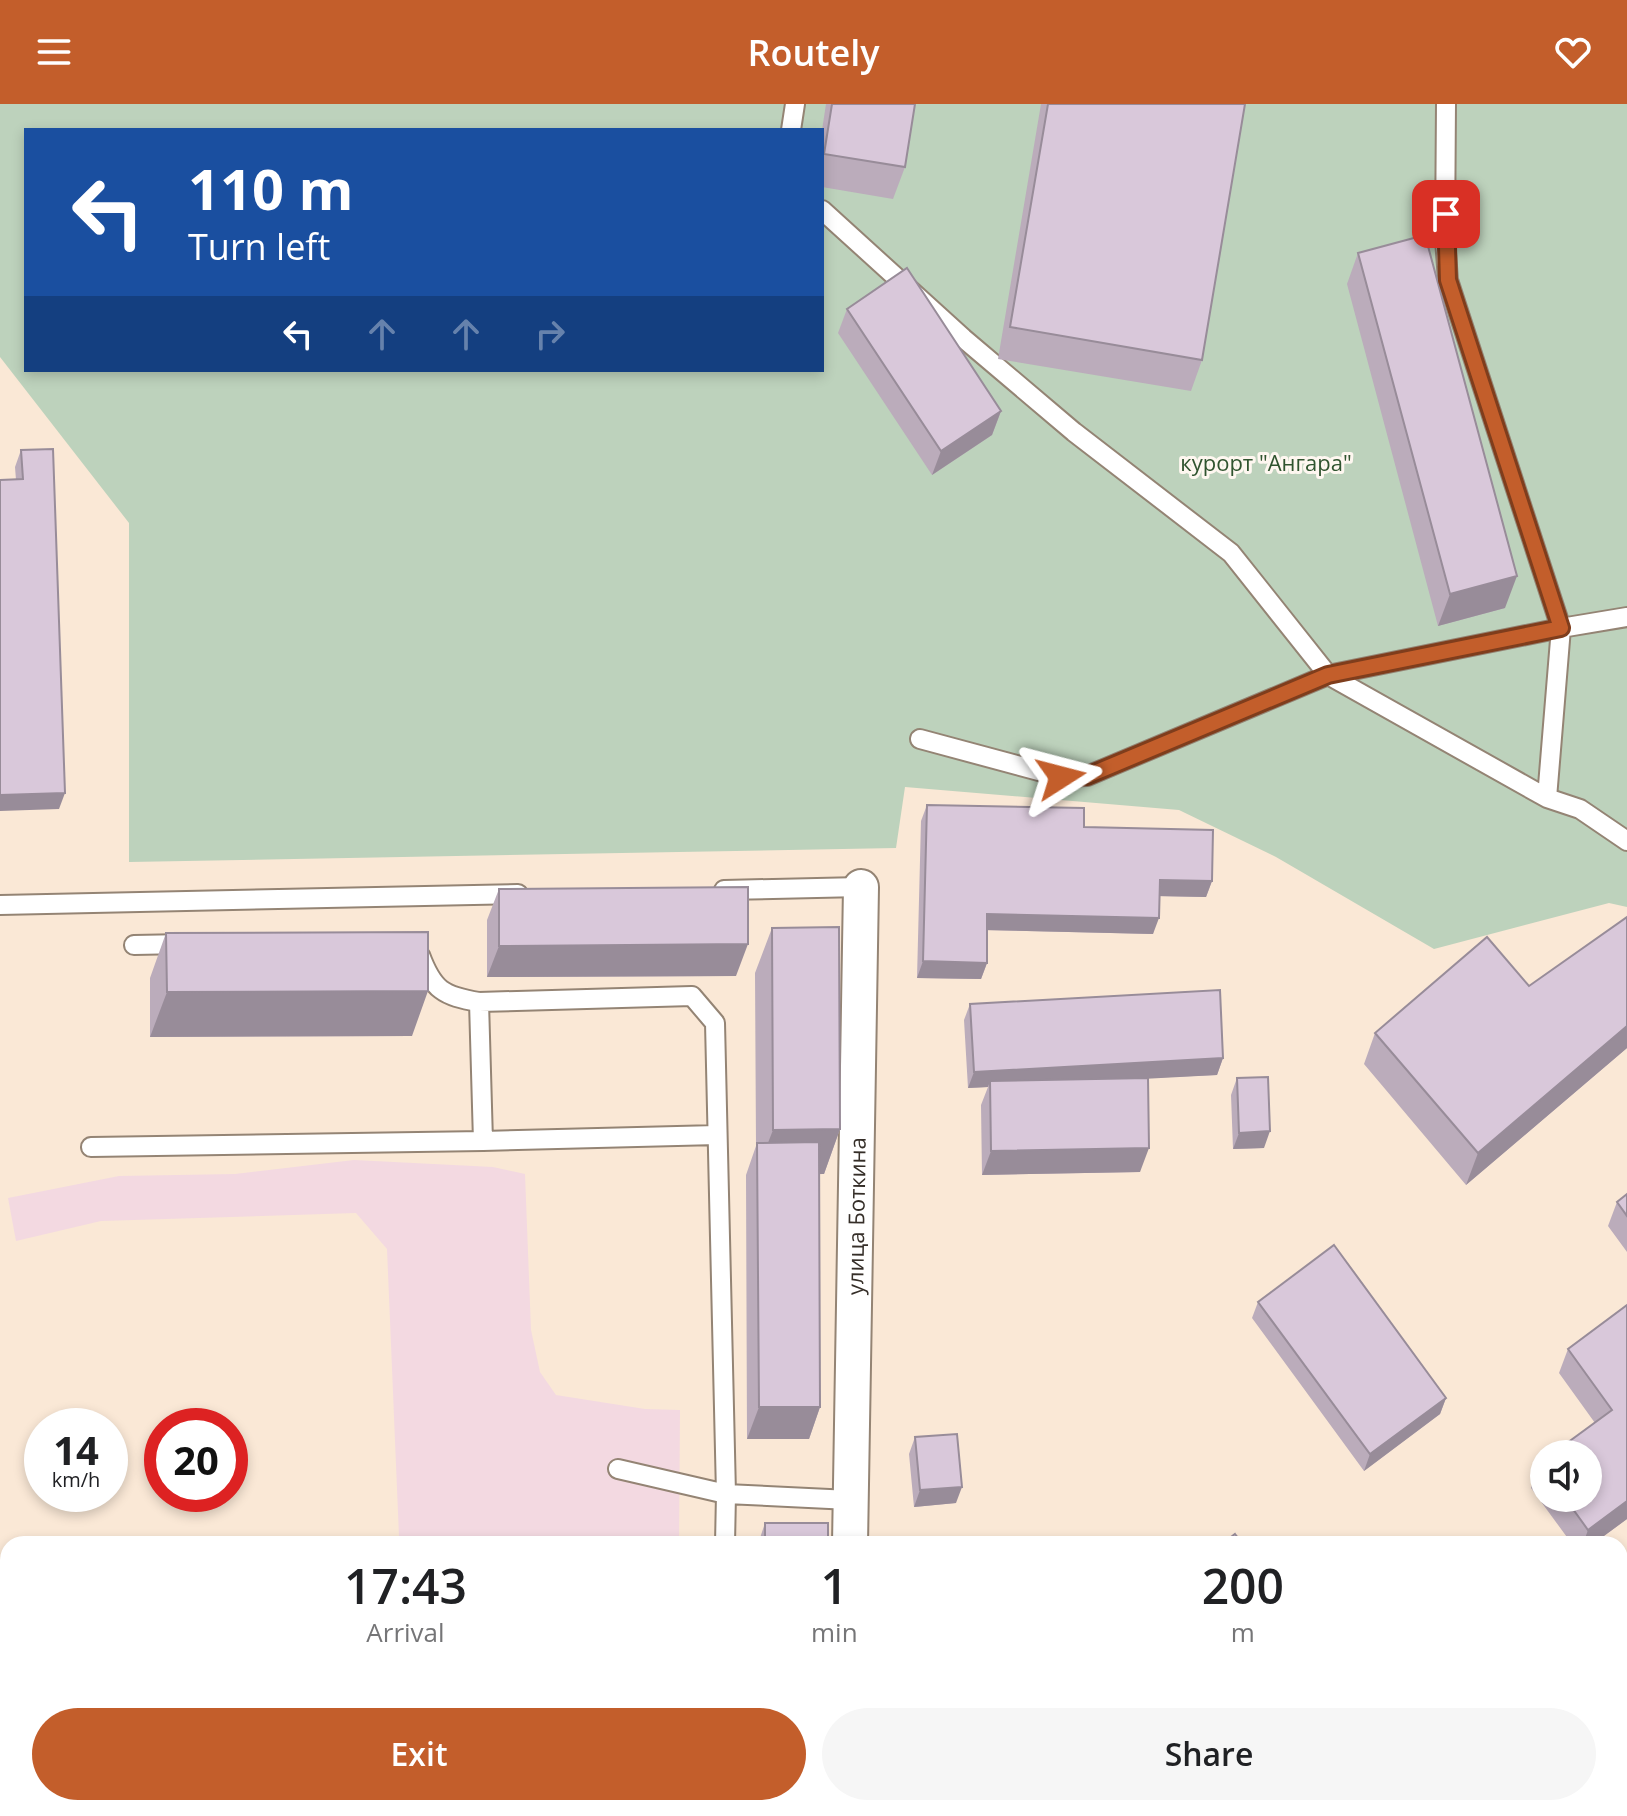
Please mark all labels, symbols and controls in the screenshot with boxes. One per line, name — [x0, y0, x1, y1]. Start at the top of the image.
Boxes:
text: Routely — [747, 28, 880, 77]
icon: menu — [32, 30, 76, 74]
icon: heart — [1551, 30, 1595, 74]
text: 110 m — [188, 150, 354, 226]
icon: left — [56, 160, 160, 264]
pin — [1412, 180, 1480, 248]
icon: arrive — [1424, 192, 1468, 236]
text: Turn left — [188, 222, 330, 271]
icon: left — [276, 312, 320, 356]
icon: ahead — [360, 312, 404, 356]
icon: ahead — [444, 312, 488, 356]
icon: right — [528, 312, 572, 356]
park label: курорт "Ангара" — [1180, 447, 1352, 477]
position arrow — [1019, 735, 1103, 819]
street label: улица Боткина — [839, 1137, 872, 1295]
speed limit sign: 20 — [144, 1408, 248, 1512]
text: 14 — [53, 1422, 99, 1477]
map controls — [1530, 1440, 1602, 1512]
button: sound — [1530, 1440, 1602, 1512]
text: km/h — [52, 1466, 100, 1493]
text: 17:43 — [344, 1553, 467, 1618]
text: 1 — [821, 1553, 848, 1618]
text: 200 — [1202, 1553, 1284, 1618]
text: Arrival — [366, 1614, 445, 1650]
text: min — [811, 1614, 858, 1650]
text: m — [1231, 1614, 1255, 1650]
button: Exit — [32, 1708, 806, 1800]
button: Share — [822, 1708, 1596, 1800]

